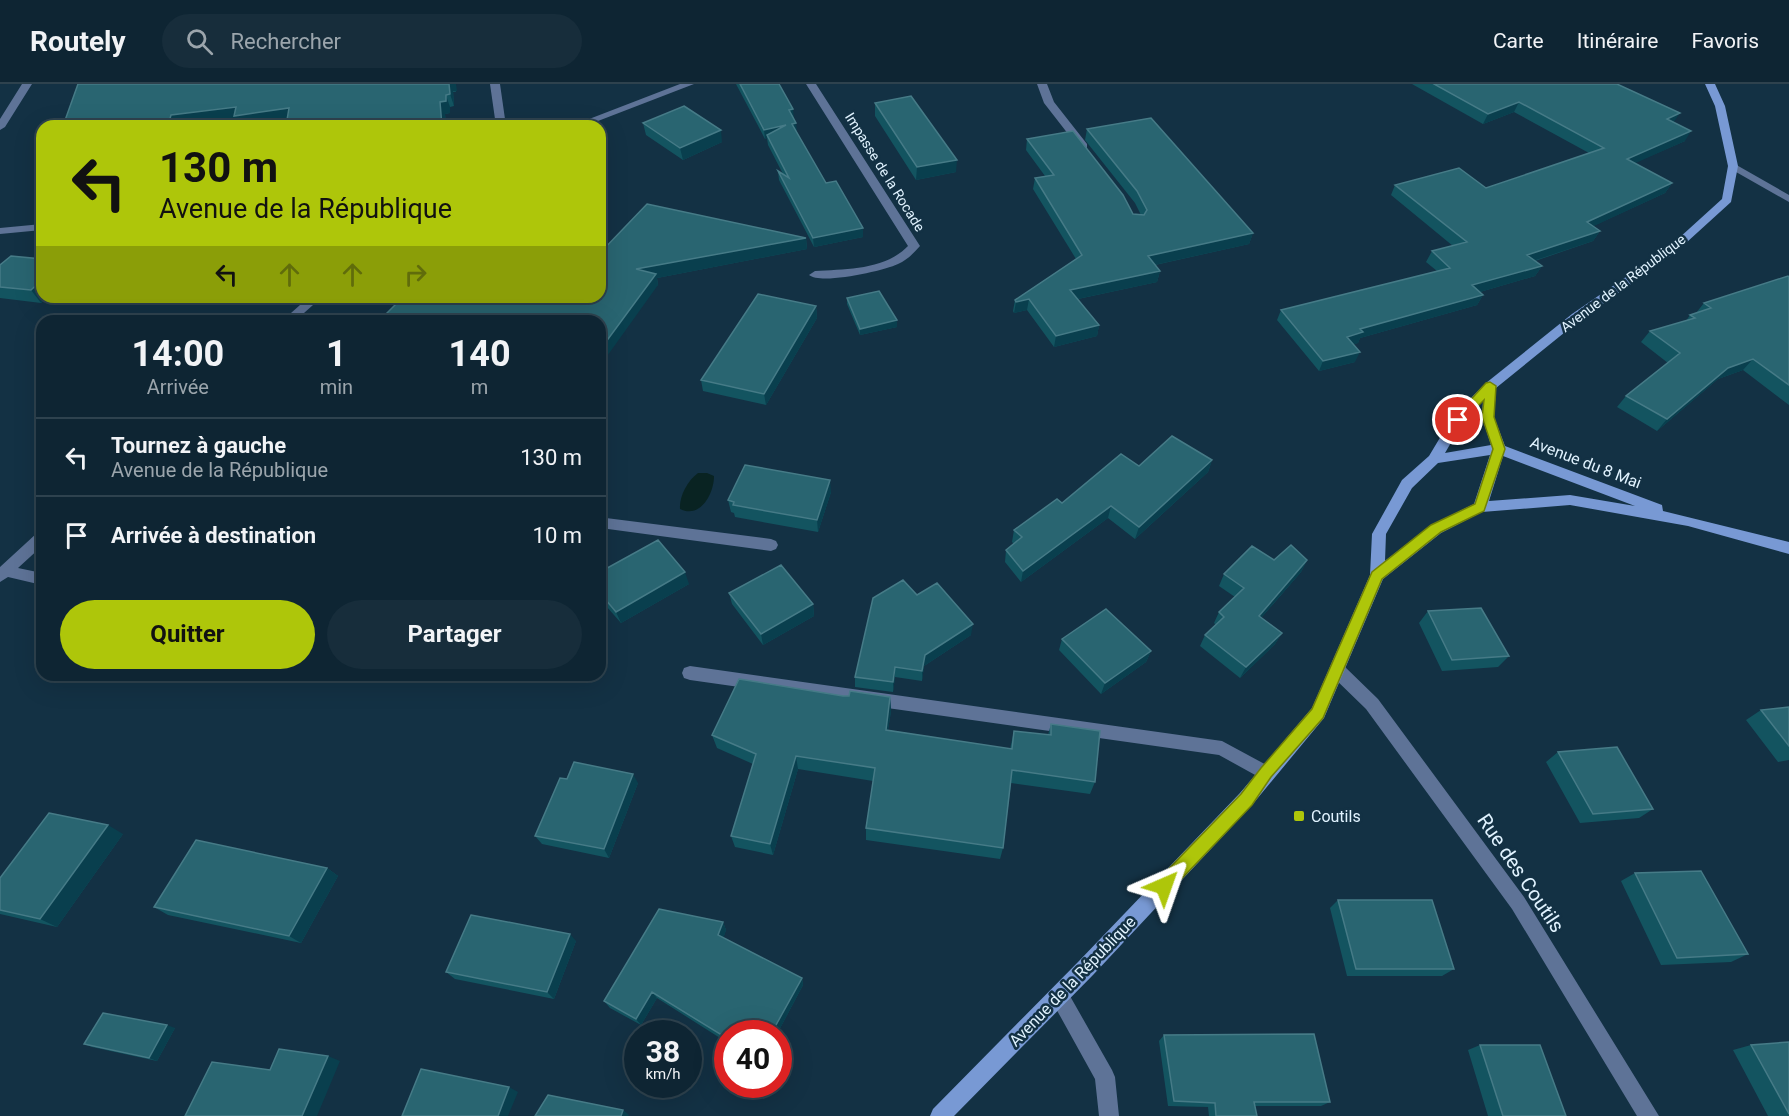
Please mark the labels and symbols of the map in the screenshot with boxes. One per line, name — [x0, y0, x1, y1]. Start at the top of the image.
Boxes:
street label: Impasse de la Rocade — [842, 110, 928, 234]
street label: Avenue de la République — [1558, 231, 1688, 335]
pin — [1432, 394, 1483, 445]
street label: Avenue du 8 Mai — [1528, 433, 1644, 492]
place label: Coutils — [1311, 807, 1361, 826]
marker: Coutils — [1292, 809, 1306, 823]
street label: Rue des Coutils — [1472, 809, 1570, 937]
position arrow — [1132, 854, 1196, 918]
street label: Avenue de la République — [1005, 912, 1140, 1050]
speed limit sign: 40 — [714, 1020, 792, 1098]

